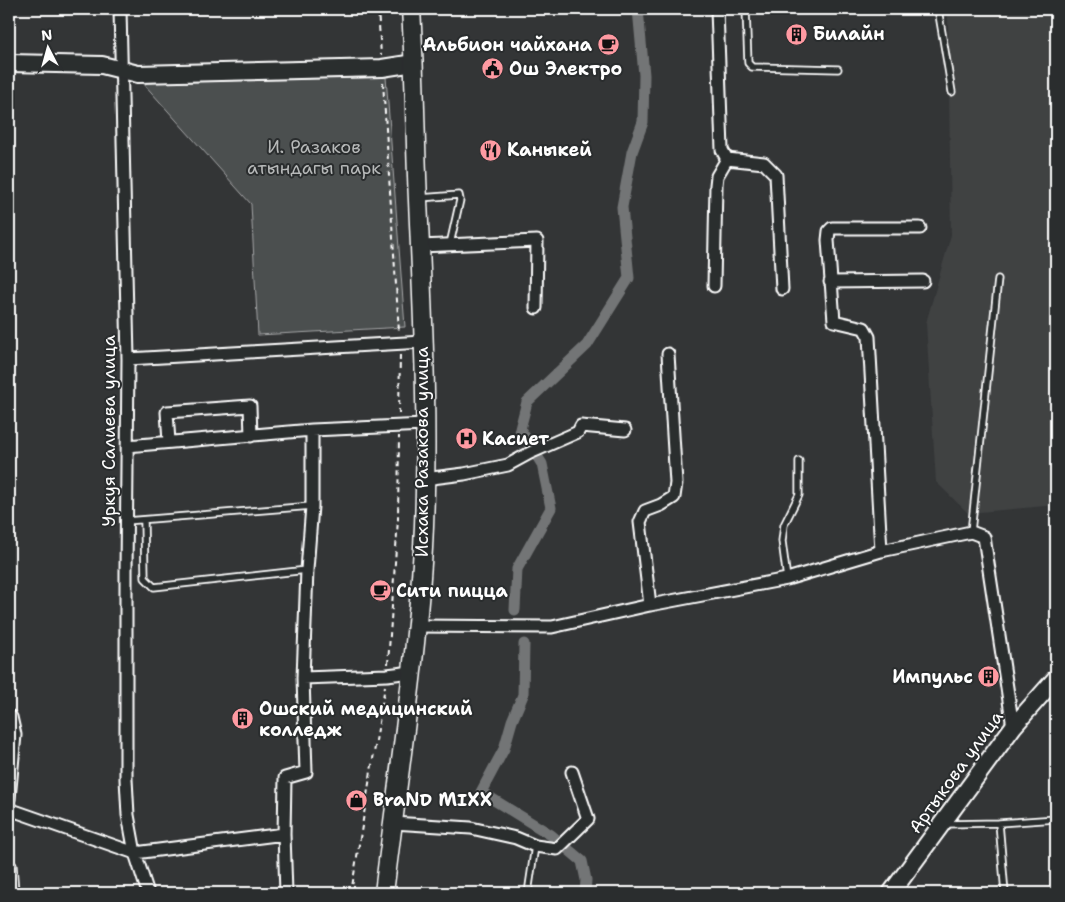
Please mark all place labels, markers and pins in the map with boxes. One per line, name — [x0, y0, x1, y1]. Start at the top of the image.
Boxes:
building icon: Билайн — [785, 22, 809, 46]
place label: Билайн — [813, 22, 885, 46]
place label: Альбион чайхана — [422, 33, 593, 57]
cafe icon: Альбион чайхана — [596, 33, 620, 57]
public building icon: Ош Электро — [481, 57, 505, 81]
place label: Ош Электро — [509, 57, 622, 81]
restaurant icon: Каныкей — [479, 138, 503, 162]
place label: Каныкей — [507, 138, 592, 162]
hospital icon: Касиет — [454, 427, 478, 451]
place label: Касиет — [482, 427, 549, 451]
cafe icon: Сити пицца — [368, 579, 392, 603]
place label: Сити пицца — [396, 579, 508, 603]
place label: Импульс — [892, 665, 973, 689]
building icon: Импульс — [977, 665, 1001, 689]
place label: Ошский медицинский колледж — [259, 697, 473, 742]
building icon: Ошский медицинский колледж — [231, 707, 255, 731]
shop icon: BraND MIXX — [345, 788, 369, 812]
place label: BraND MIXX — [373, 788, 492, 812]

